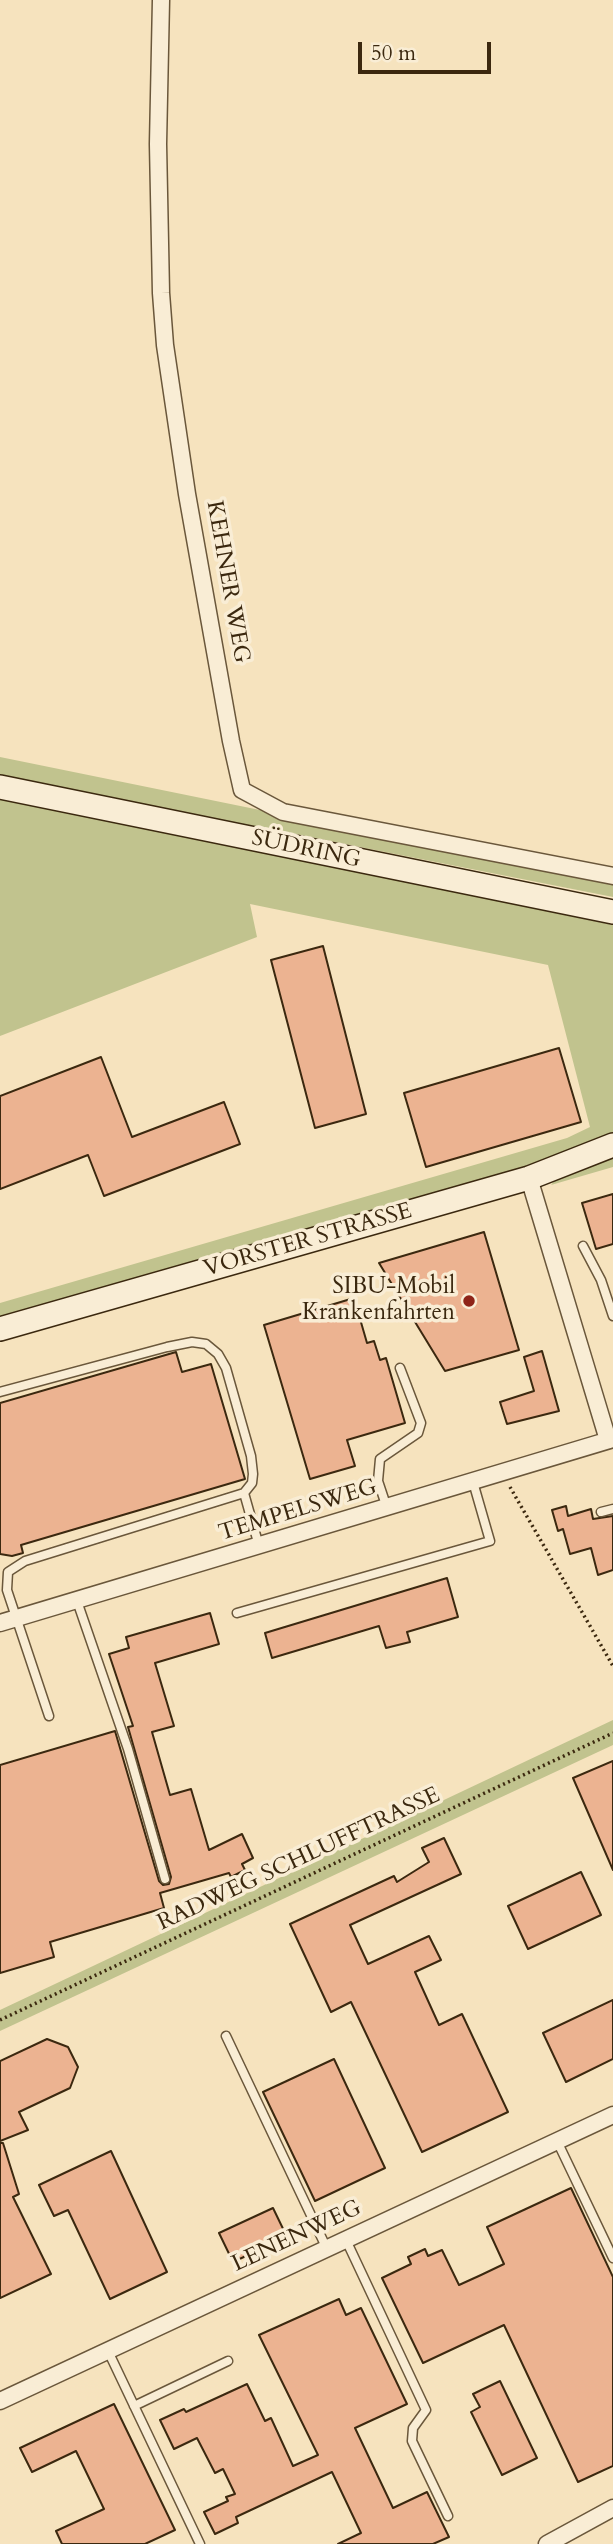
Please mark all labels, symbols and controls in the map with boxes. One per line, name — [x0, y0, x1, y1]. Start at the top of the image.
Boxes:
scale bar — [361, 28, 494, 72]
text: 50 m — [371, 39, 416, 68]
street label: KEHNER WEG — [199, 499, 255, 665]
street label: SÜDRING — [249, 825, 363, 875]
street label: VORSTER STRASSE — [201, 1198, 415, 1284]
place label: SIBU-Mobil Krankenfahrten — [302, 1274, 455, 1328]
marker: SIBU-Mobil Krankenfahrten — [461, 1293, 477, 1309]
street label: TEMPELSWEG — [216, 1474, 380, 1548]
street label: RADWEG SCHLUFFTRASSE — [153, 1782, 445, 1938]
street label: LENENWEG — [228, 2195, 366, 2279]

